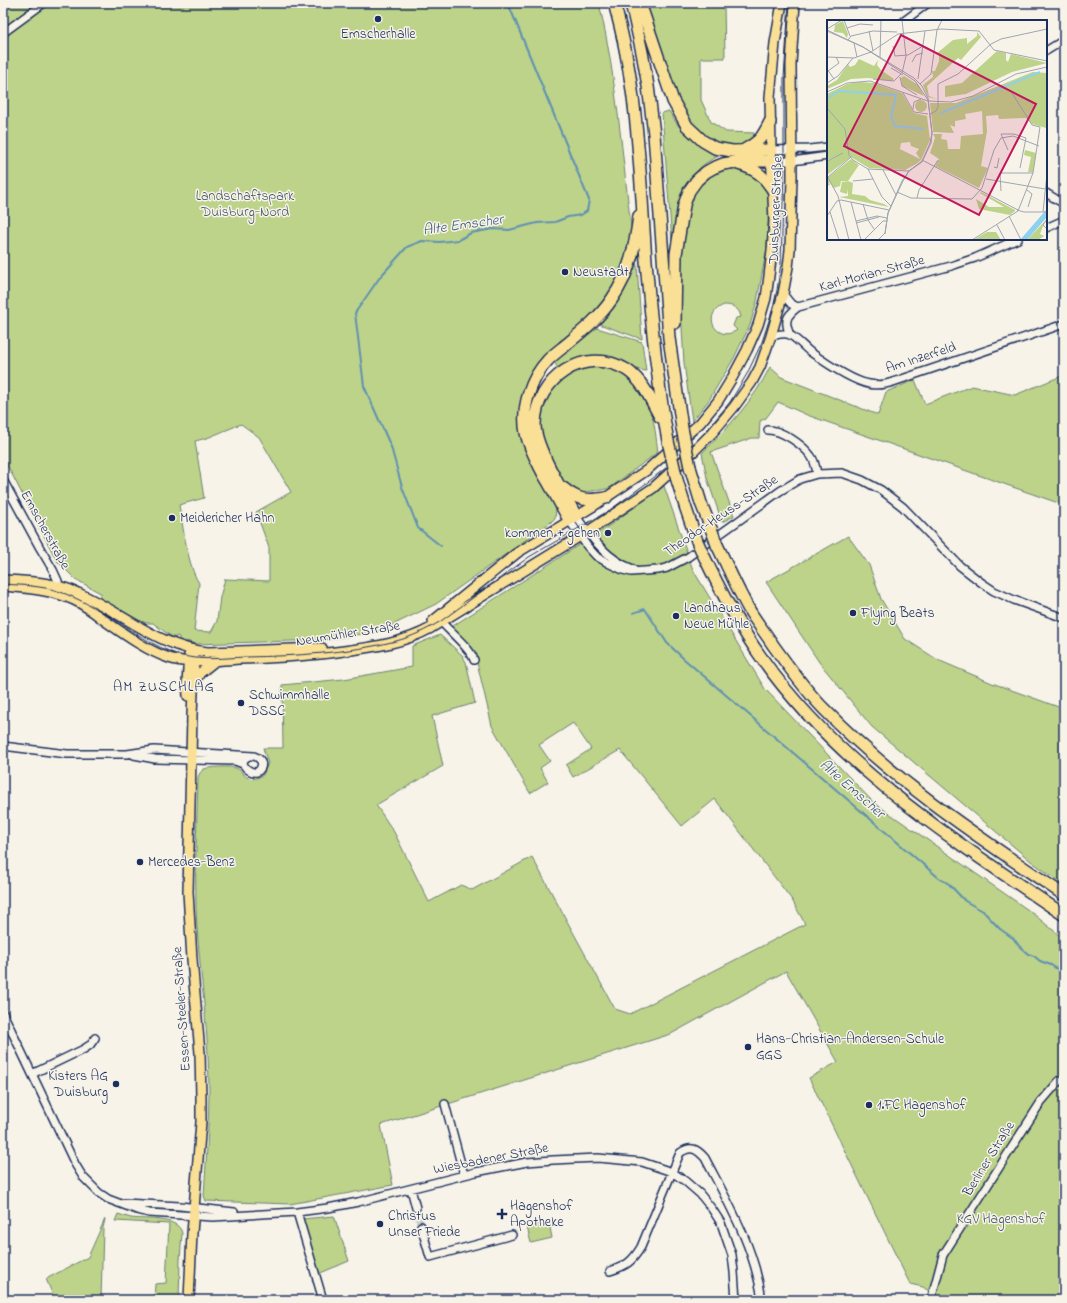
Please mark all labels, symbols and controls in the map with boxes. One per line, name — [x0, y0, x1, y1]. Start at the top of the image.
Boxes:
marker: Emscherhalle — [373, 14, 383, 24]
inset map — [827, 20, 1047, 240]
place label: Emscherhalle — [340, 24, 416, 45]
street label: Duisburger Straße — [764, 155, 789, 265]
park label: Landschaftspark Duisburg-Nord — [196, 186, 295, 224]
water label: Alte Emscher — [421, 208, 507, 242]
street label: Karl-Morian-Straße — [817, 250, 927, 298]
place label: Neustadt — [573, 262, 629, 283]
marker: Neustadt — [560, 267, 570, 277]
street label: Am Inzerfeld — [883, 337, 959, 379]
street label: Theodor-Heuss-Straße — [660, 469, 783, 562]
street label: Emscherstraße — [15, 487, 76, 574]
place label: Meidericher Hahn — [180, 508, 275, 529]
marker: Meidericher Hahn — [167, 513, 177, 523]
place label: kommen + gehen — [505, 523, 600, 545]
marker: kommen + gehen — [603, 528, 613, 538]
place label: Landhaus Neue Mühle — [684, 598, 750, 635]
place label: Flying Beats — [860, 603, 935, 625]
marker: Flying Beats — [848, 608, 858, 618]
marker: Landhaus Neue Mühle — [671, 611, 681, 621]
street label: Neumühler Straße — [295, 615, 402, 653]
district label: AM ZUSCHLAG — [113, 676, 215, 698]
place label: Schwimmhalle DSSC — [248, 685, 330, 722]
marker: Schwimmhalle DSSC — [236, 698, 246, 708]
water label: Alte Emscher — [814, 754, 891, 825]
place label: Mercedes-Benz — [148, 852, 235, 873]
marker: Mercedes-Benz — [135, 857, 145, 867]
street label: Essen-Steeler-Straße — [167, 945, 197, 1072]
place label: Hans-Christian-Andersen-Schule GGS — [756, 1029, 945, 1066]
marker: Hans-Christian-Andersen-Schule GGS — [743, 1042, 753, 1052]
place label: Kisters AG Duisburg — [48, 1066, 108, 1104]
marker: Kisters AG Duisburg — [111, 1079, 121, 1089]
place label: 1.FC Hagenshof — [877, 1095, 967, 1117]
marker: 1.FC Hagenshof — [864, 1100, 874, 1110]
street label: Berliner Straße — [957, 1117, 1021, 1202]
street label: Wiesbadener Straße — [432, 1137, 551, 1180]
place label: Hagenshof Apotheke — [510, 1196, 573, 1233]
place label: Christus Unser Friede — [388, 1206, 461, 1243]
marker: Hagenshof Apotheke — [497, 1209, 507, 1219]
park label: KGV Hagenshof — [957, 1209, 1046, 1231]
marker: Christus Unser Friede — [375, 1219, 385, 1229]

